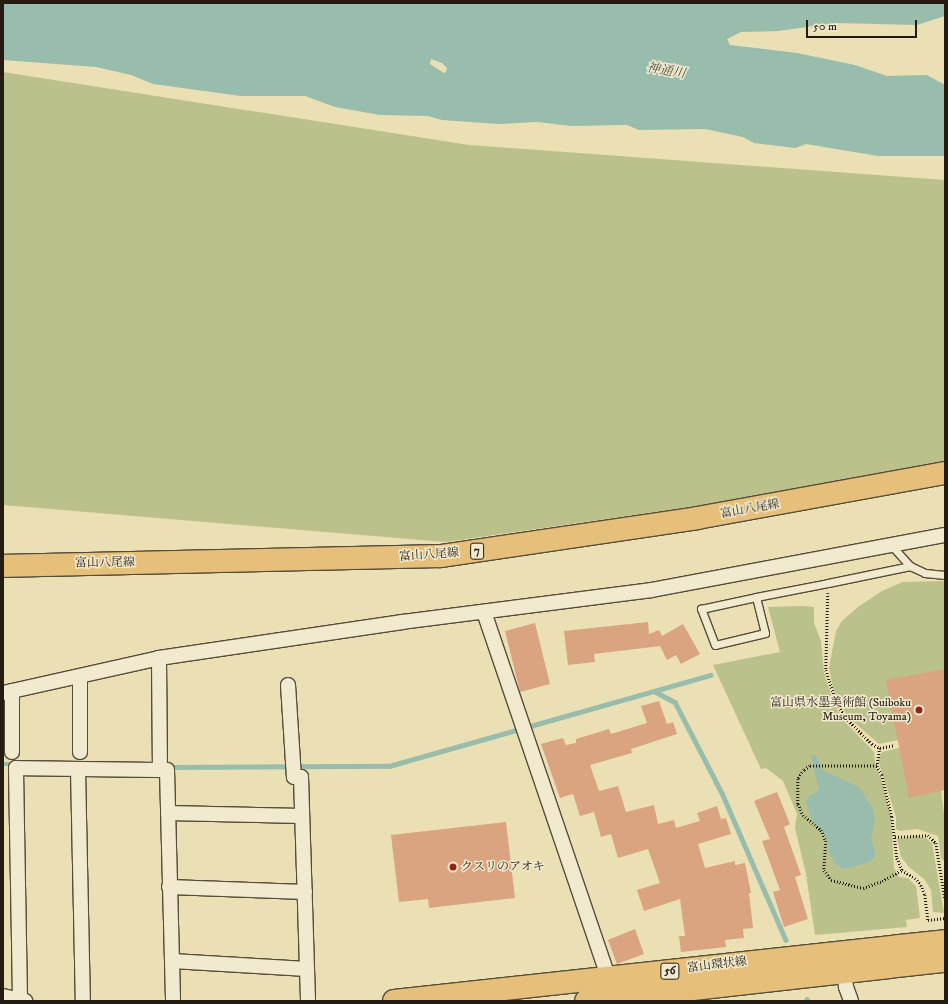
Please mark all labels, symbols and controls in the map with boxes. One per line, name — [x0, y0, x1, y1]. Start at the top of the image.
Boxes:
scale bar — [808, 12, 919, 38]
text: 50 m — [813, 19, 837, 34]
water label: 神通川 — [645, 60, 687, 82]
street label: 富山八尾線 — [719, 497, 781, 521]
road number: 7 — [470, 542, 484, 560]
street label: 富山八尾線 — [399, 546, 459, 564]
street label: 富山八尾線 — [75, 555, 135, 571]
place label: 富山県水墨美術館 (Suiboku Museum, Toyama) — [770, 696, 911, 724]
marker: 富山県水墨美術館 (Suiboku Museum, Toyama) — [914, 705, 924, 715]
place label: クスリのアオキ — [461, 860, 545, 874]
marker: クスリのアオキ — [448, 862, 458, 872]
street label: 富山環状線 — [686, 954, 748, 976]
road number: 56 — [660, 962, 680, 980]

